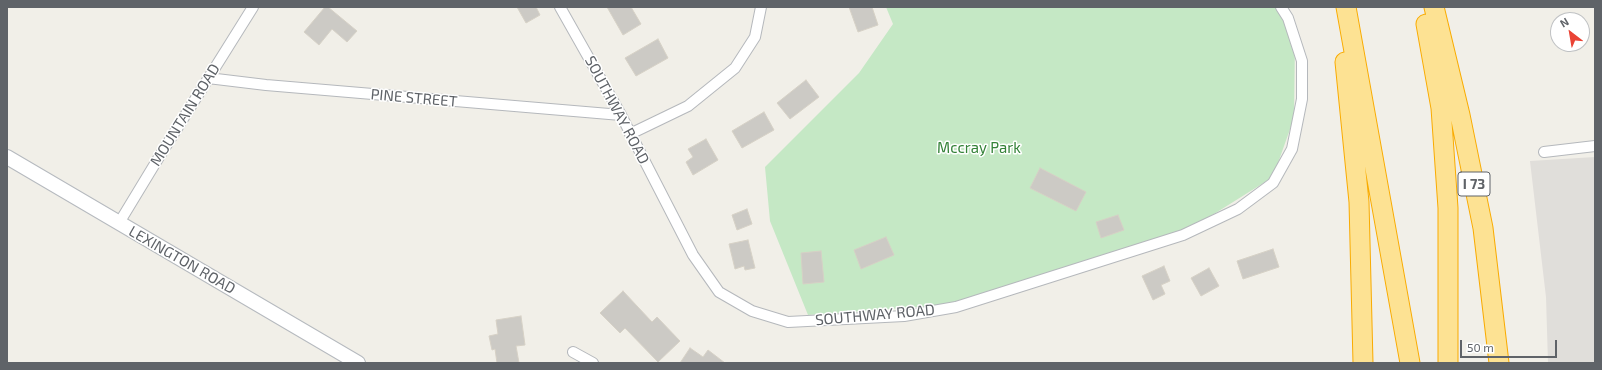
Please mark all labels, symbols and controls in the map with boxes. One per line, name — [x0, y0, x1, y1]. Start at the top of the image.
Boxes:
north arrow — [1550, 12, 1590, 52]
text: N — [1557, 15, 1571, 30]
street label: SOUTHWAY ROAD — [581, 53, 653, 167]
street label: MOUNTAIN ROAD — [146, 61, 224, 169]
street label: PINE STREET — [370, 85, 458, 111]
park label: Mccray Park — [937, 139, 1021, 157]
road number: I 73 — [1458, 172, 1490, 196]
street label: LEXINGTON ROAD — [125, 222, 239, 298]
street label: SOUTHWAY ROAD — [814, 301, 936, 329]
scale bar — [1462, 332, 1559, 358]
text: 50 m — [1467, 340, 1494, 354]

